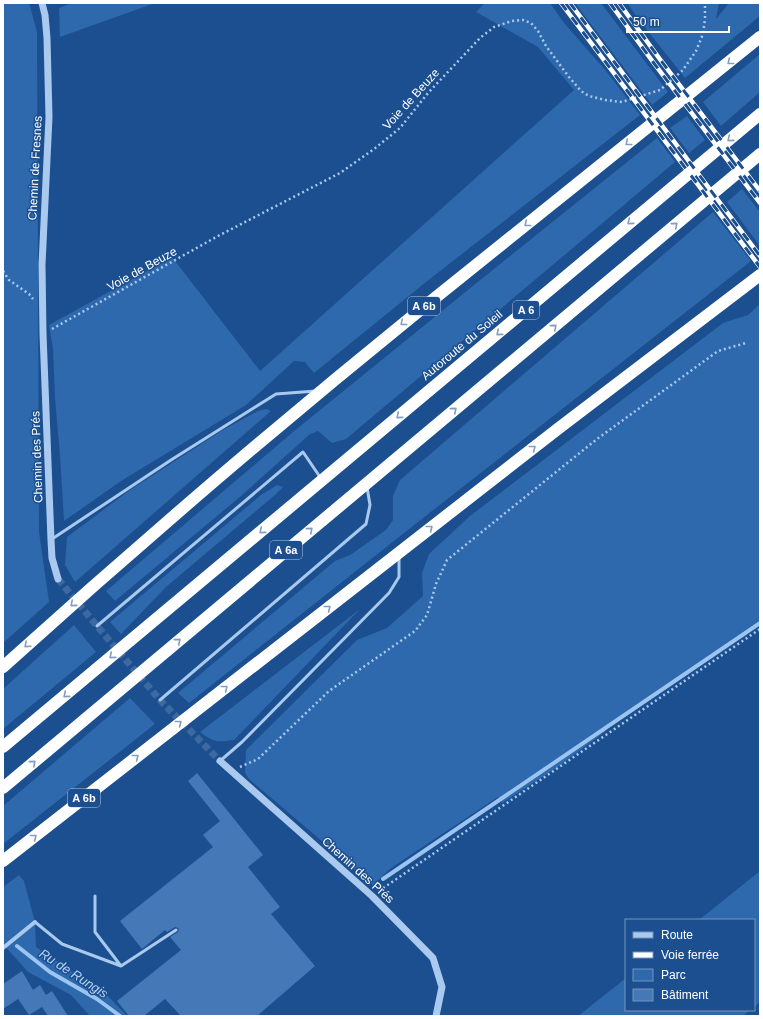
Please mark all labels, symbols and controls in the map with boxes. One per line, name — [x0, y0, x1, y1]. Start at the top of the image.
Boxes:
scale bar — [627, 8, 729, 34]
text: 50 m — [633, 15, 660, 29]
one-way arrow — [727, 57, 734, 64]
street label: Voie de Beuze — [380, 65, 442, 132]
street label: Chemin de Fresnes — [25, 115, 45, 221]
one-way arrow — [727, 134, 735, 141]
one-way arrow — [626, 139, 633, 146]
one-way arrow — [628, 218, 635, 225]
one-way arrow — [524, 220, 531, 227]
one-way arrow — [670, 223, 678, 230]
street label: Voie de Beuze — [105, 244, 180, 294]
road number: A 6b — [408, 297, 440, 315]
road number: A 6 — [513, 301, 539, 319]
street label: Autoroute du Soleil — [419, 307, 505, 383]
one-way arrow — [401, 319, 408, 326]
one-way arrow — [549, 324, 556, 331]
one-way arrow — [496, 328, 503, 335]
one-way arrow — [449, 408, 456, 415]
street label: Chemin des Prés — [28, 411, 46, 503]
one-way arrow — [396, 411, 403, 418]
one-way arrow — [528, 446, 535, 453]
one-way arrow — [259, 526, 267, 533]
one-way arrow — [426, 526, 433, 533]
one-way arrow — [305, 528, 313, 535]
road number: A 6a — [270, 541, 302, 559]
one-way arrow — [70, 599, 78, 606]
one-way arrow — [323, 606, 330, 613]
one-way arrow — [174, 638, 181, 645]
one-way arrow — [24, 640, 32, 648]
one-way arrow — [110, 652, 117, 659]
one-way arrow — [221, 686, 228, 693]
one-way arrow — [63, 690, 70, 697]
one-way arrow — [175, 721, 182, 728]
one-way arrow — [132, 755, 139, 762]
one-way arrow — [28, 761, 36, 768]
road number: A 6b — [68, 789, 100, 807]
street label: Chemin des Prés — [319, 834, 397, 906]
one-way arrow — [29, 835, 36, 842]
legend — [625, 919, 755, 1011]
text: Route — [661, 928, 693, 942]
water label: Ru de Rungis — [37, 946, 111, 1001]
text: Voie ferrée — [661, 948, 719, 962]
text: Parc — [661, 968, 686, 982]
text: Bâtiment — [661, 988, 709, 1002]

